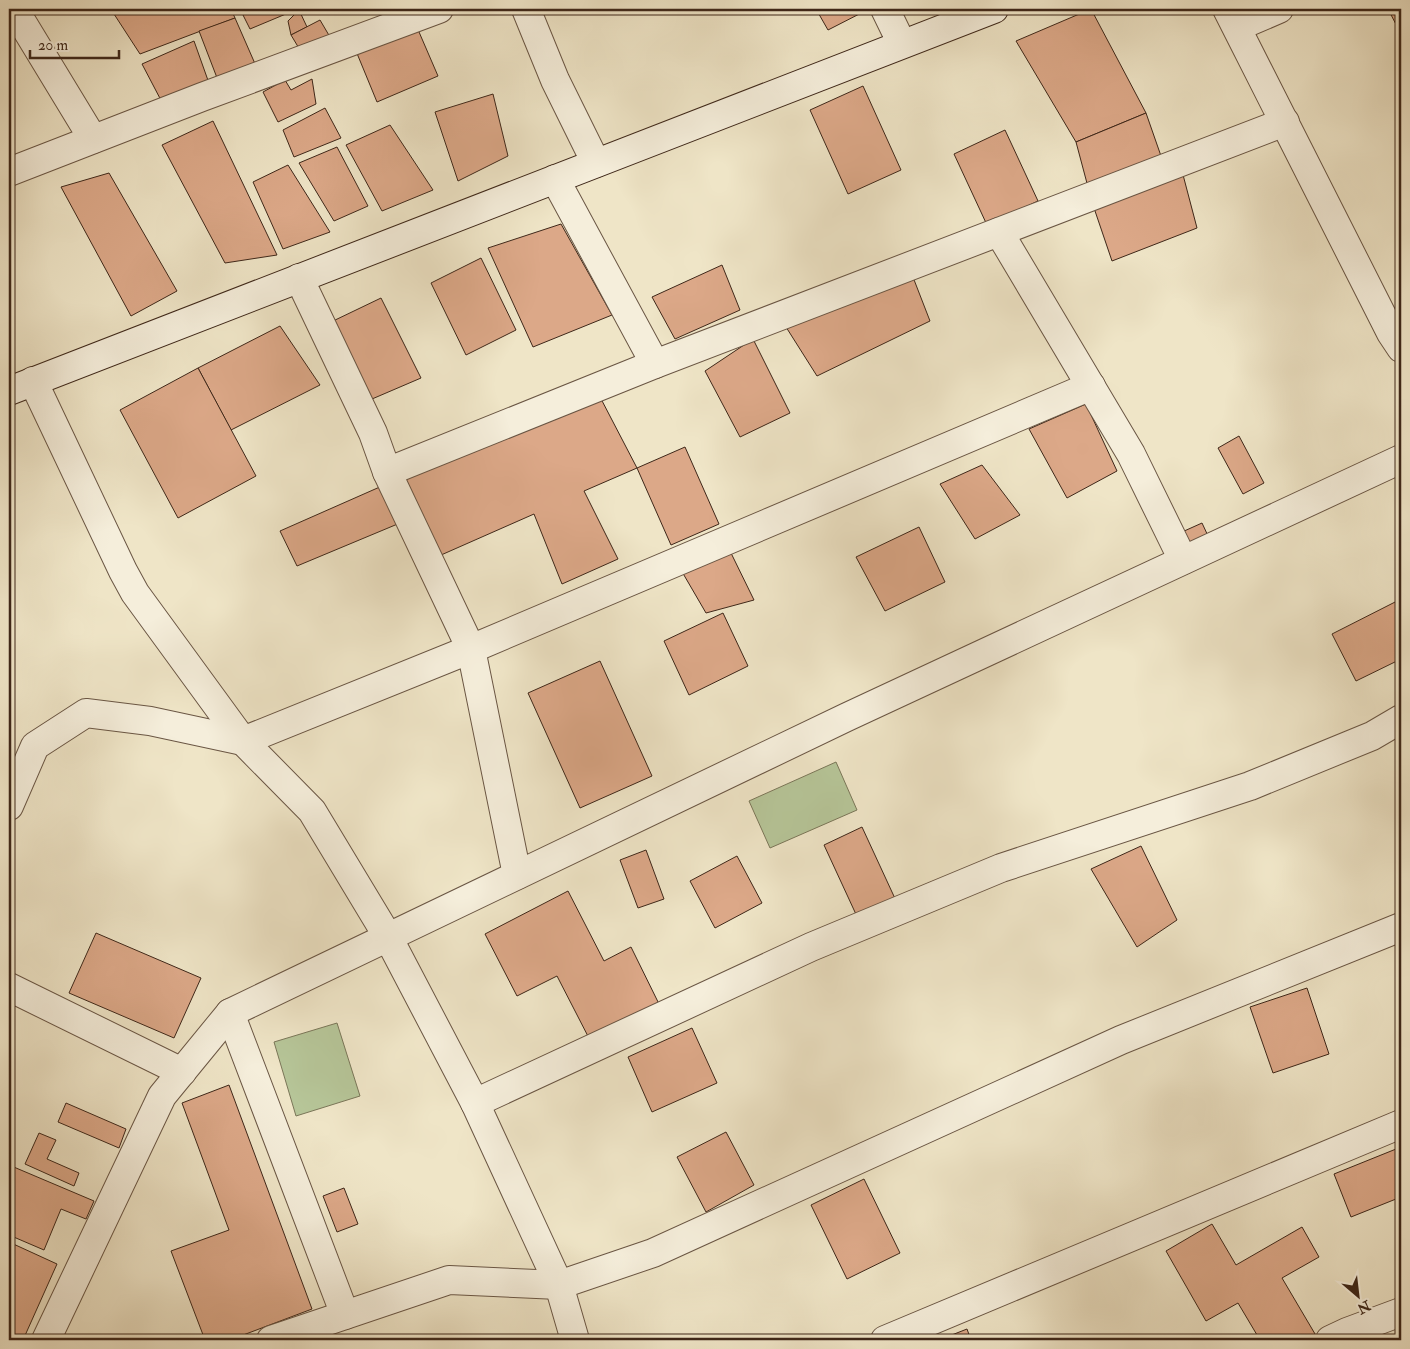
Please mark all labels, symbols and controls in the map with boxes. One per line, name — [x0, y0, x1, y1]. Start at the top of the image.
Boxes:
scale bar — [30, 28, 119, 60]
text: 20 m — [38, 36, 68, 55]
north arrow — [1332, 1272, 1382, 1322]
text: N — [1354, 1296, 1374, 1318]

